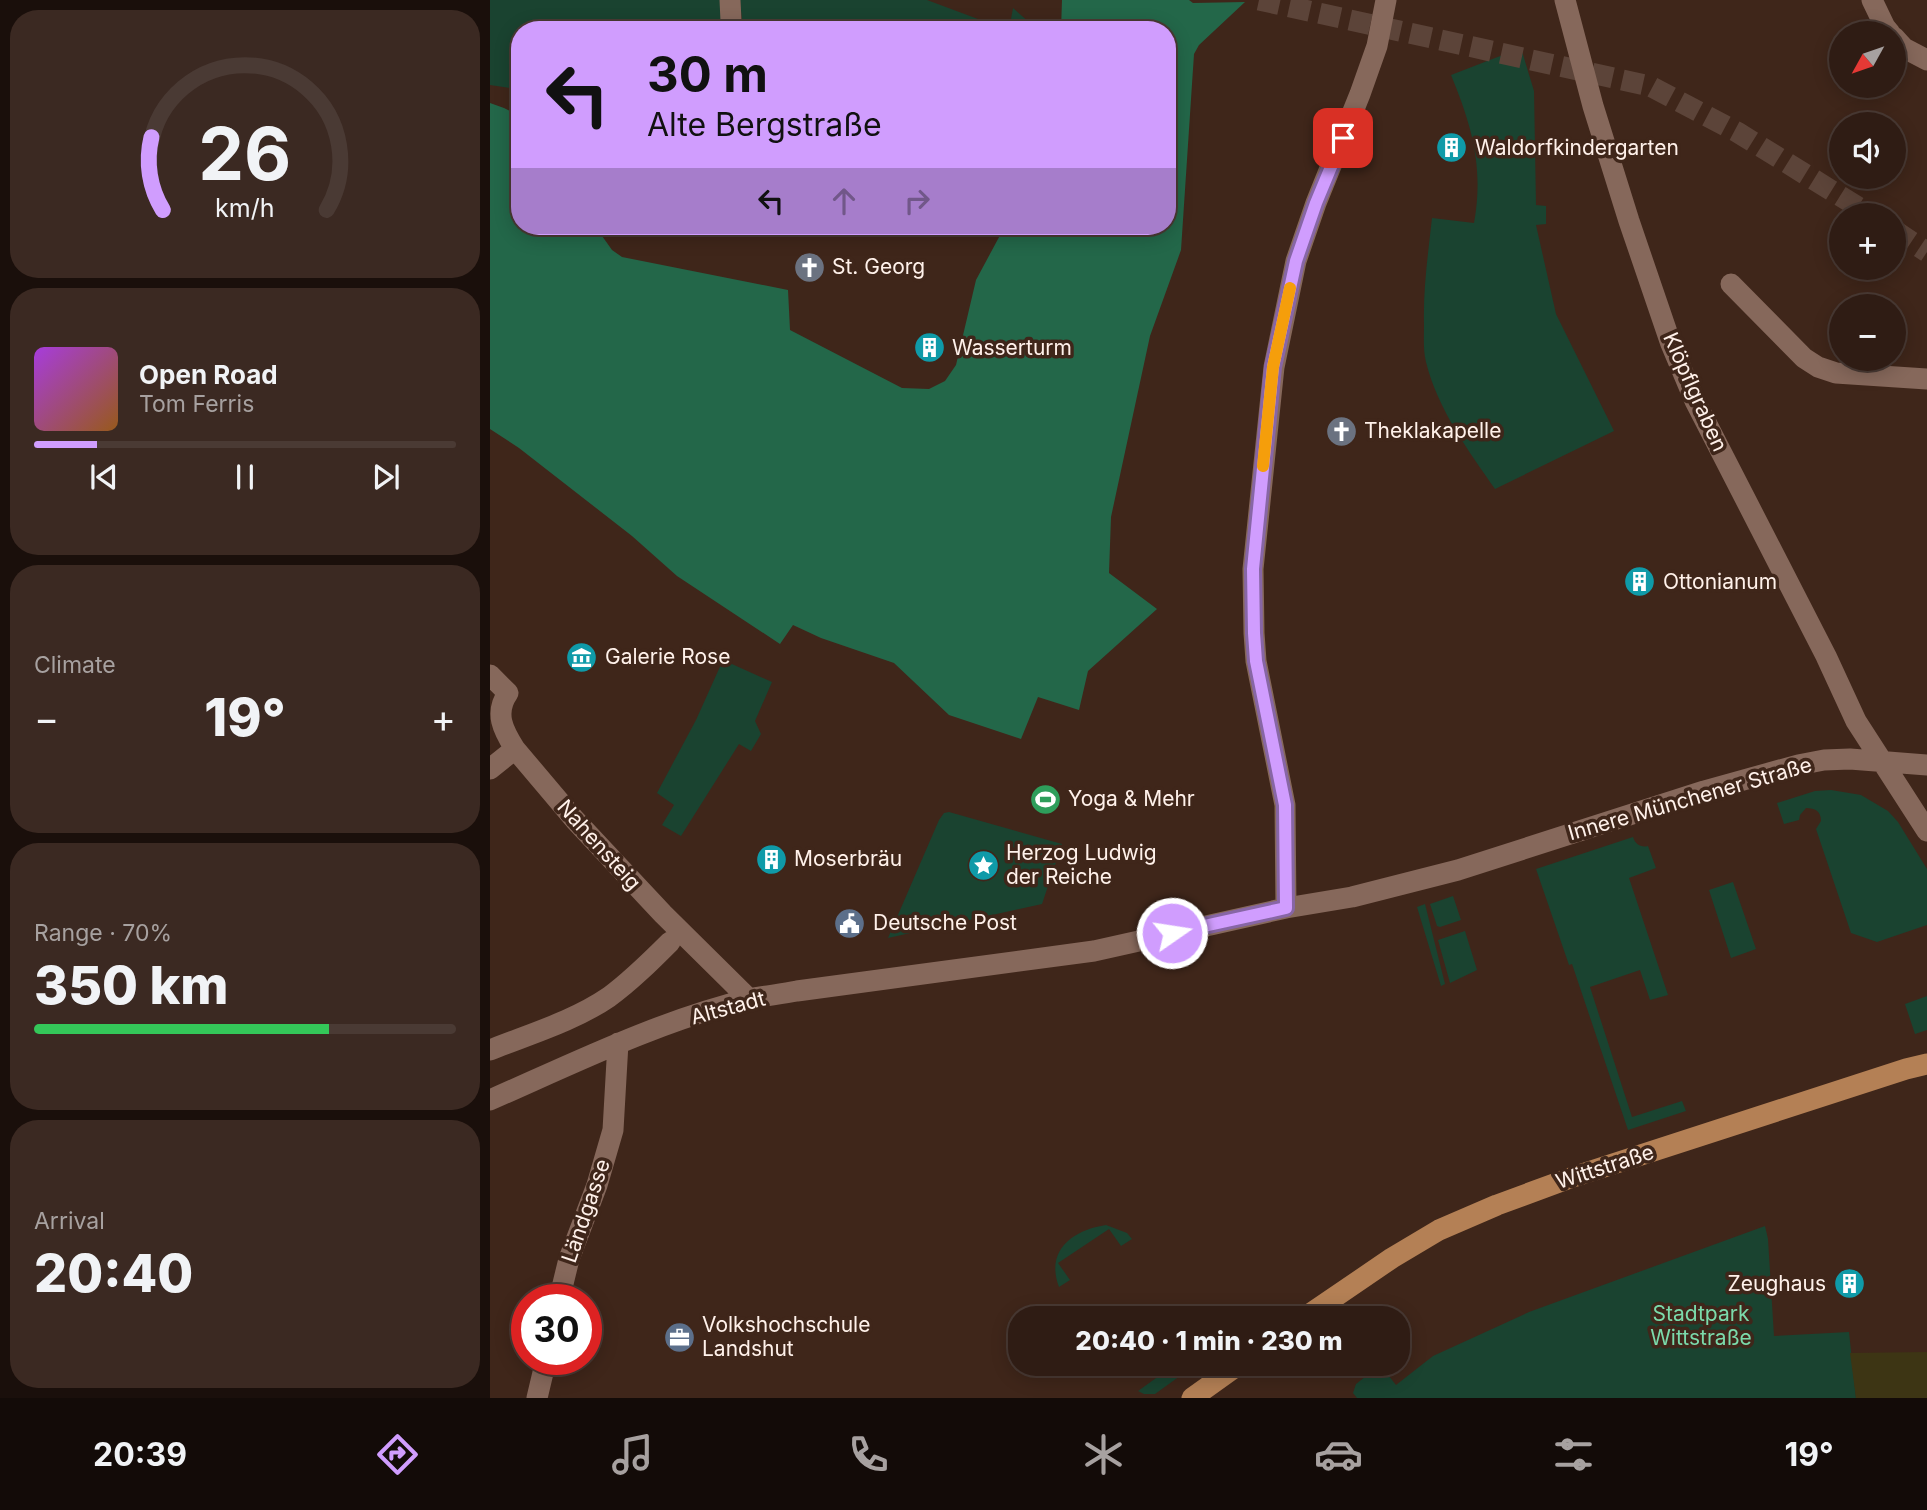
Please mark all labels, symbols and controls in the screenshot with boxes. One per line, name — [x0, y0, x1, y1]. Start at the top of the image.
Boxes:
north arrow — [1829, 21, 1906, 98]
map controls — [1829, 21, 1906, 371]
text: 30 m — [647, 45, 768, 104]
icon: left — [532, 49, 623, 140]
text: Alte Bergstraße — [647, 105, 882, 144]
pin — [1313, 108, 1373, 168]
text: 26 — [198, 109, 292, 198]
button: sound — [1829, 112, 1906, 189]
icon: arrive — [1324, 119, 1362, 157]
building icon: Waldorfkindergarten — [1435, 131, 1469, 165]
place label: Waldorfkindergarten — [1475, 135, 1679, 160]
icon: left — [752, 182, 790, 220]
icon: ahead — [825, 182, 863, 220]
icon: right — [898, 182, 936, 220]
text: km/h — [215, 193, 275, 223]
button: + — [1829, 203, 1906, 280]
church icon: St. Georg — [792, 250, 826, 284]
place label: St. Georg — [832, 254, 925, 279]
button: − — [1829, 294, 1906, 371]
street label: Klöpflgraben — [1658, 328, 1733, 455]
building icon: Wasserturm — [912, 331, 946, 365]
place label: Wasserturm — [952, 335, 1072, 360]
text: Open Road — [139, 359, 278, 390]
text: Tom Ferris — [139, 390, 254, 418]
church icon: Theklakapelle — [1324, 414, 1358, 448]
place label: Theklakapelle — [1364, 418, 1501, 443]
icon: previous — [85, 458, 123, 496]
icon: pause — [226, 458, 264, 496]
icon: next — [367, 458, 405, 496]
building icon: Ottonianum — [1623, 565, 1657, 599]
place label: Ottonianum — [1663, 569, 1777, 594]
museum icon: Galerie Rose — [565, 640, 599, 674]
place label: Galerie Rose — [605, 644, 730, 669]
text: Climate — [34, 651, 116, 679]
text: 19° — [204, 686, 286, 749]
text: − — [34, 695, 59, 741]
text: + — [431, 695, 456, 741]
street label: Innere Münchener Straße — [1565, 752, 1815, 845]
sports icon: Yoga & Mehr — [1028, 782, 1062, 816]
place label: Yoga & Mehr — [1068, 786, 1195, 811]
street label: Nahensteig — [552, 794, 646, 895]
place label: Herzog Ludwig der Reiche — [1006, 840, 1157, 889]
building icon: Moserbräu — [754, 842, 788, 876]
place label: Moserbräu — [794, 846, 902, 871]
place icon: Herzog Ludwig der Reiche — [966, 848, 1000, 882]
position arrow — [1135, 896, 1209, 970]
public building icon: Deutsche Post — [833, 906, 867, 940]
place label: Deutsche Post — [873, 910, 1017, 935]
text: Range · 70% — [34, 919, 172, 947]
text: 350 km — [34, 954, 228, 1017]
street label: Altstadt — [688, 986, 768, 1029]
street label: Wittstraße — [1553, 1139, 1657, 1194]
street label: Ländgasse — [556, 1156, 615, 1266]
text: Arrival — [34, 1207, 105, 1235]
text: 20:40 — [34, 1242, 193, 1305]
building icon: Zeughaus — [1832, 1267, 1866, 1301]
place label: Zeughaus — [1728, 1271, 1826, 1296]
speed limit sign: 30 — [511, 1284, 602, 1375]
park label: Stadtpark Wittstraße — [1650, 1301, 1752, 1350]
place label: Volkshochschule Landshut — [702, 1312, 870, 1361]
office icon: Volkshochschule Landshut — [662, 1320, 696, 1354]
text: 20:40 · 1 min · 230 m — [1075, 1325, 1343, 1356]
icon: directions — [373, 1430, 422, 1479]
icon: music — [608, 1430, 657, 1479]
icon: phone — [844, 1430, 893, 1479]
icon: climate — [1079, 1430, 1128, 1479]
icon: car — [1314, 1430, 1363, 1479]
icon: filters — [1549, 1430, 1598, 1479]
text: 20:39 — [93, 1435, 187, 1474]
text: 19° — [1785, 1435, 1834, 1474]

